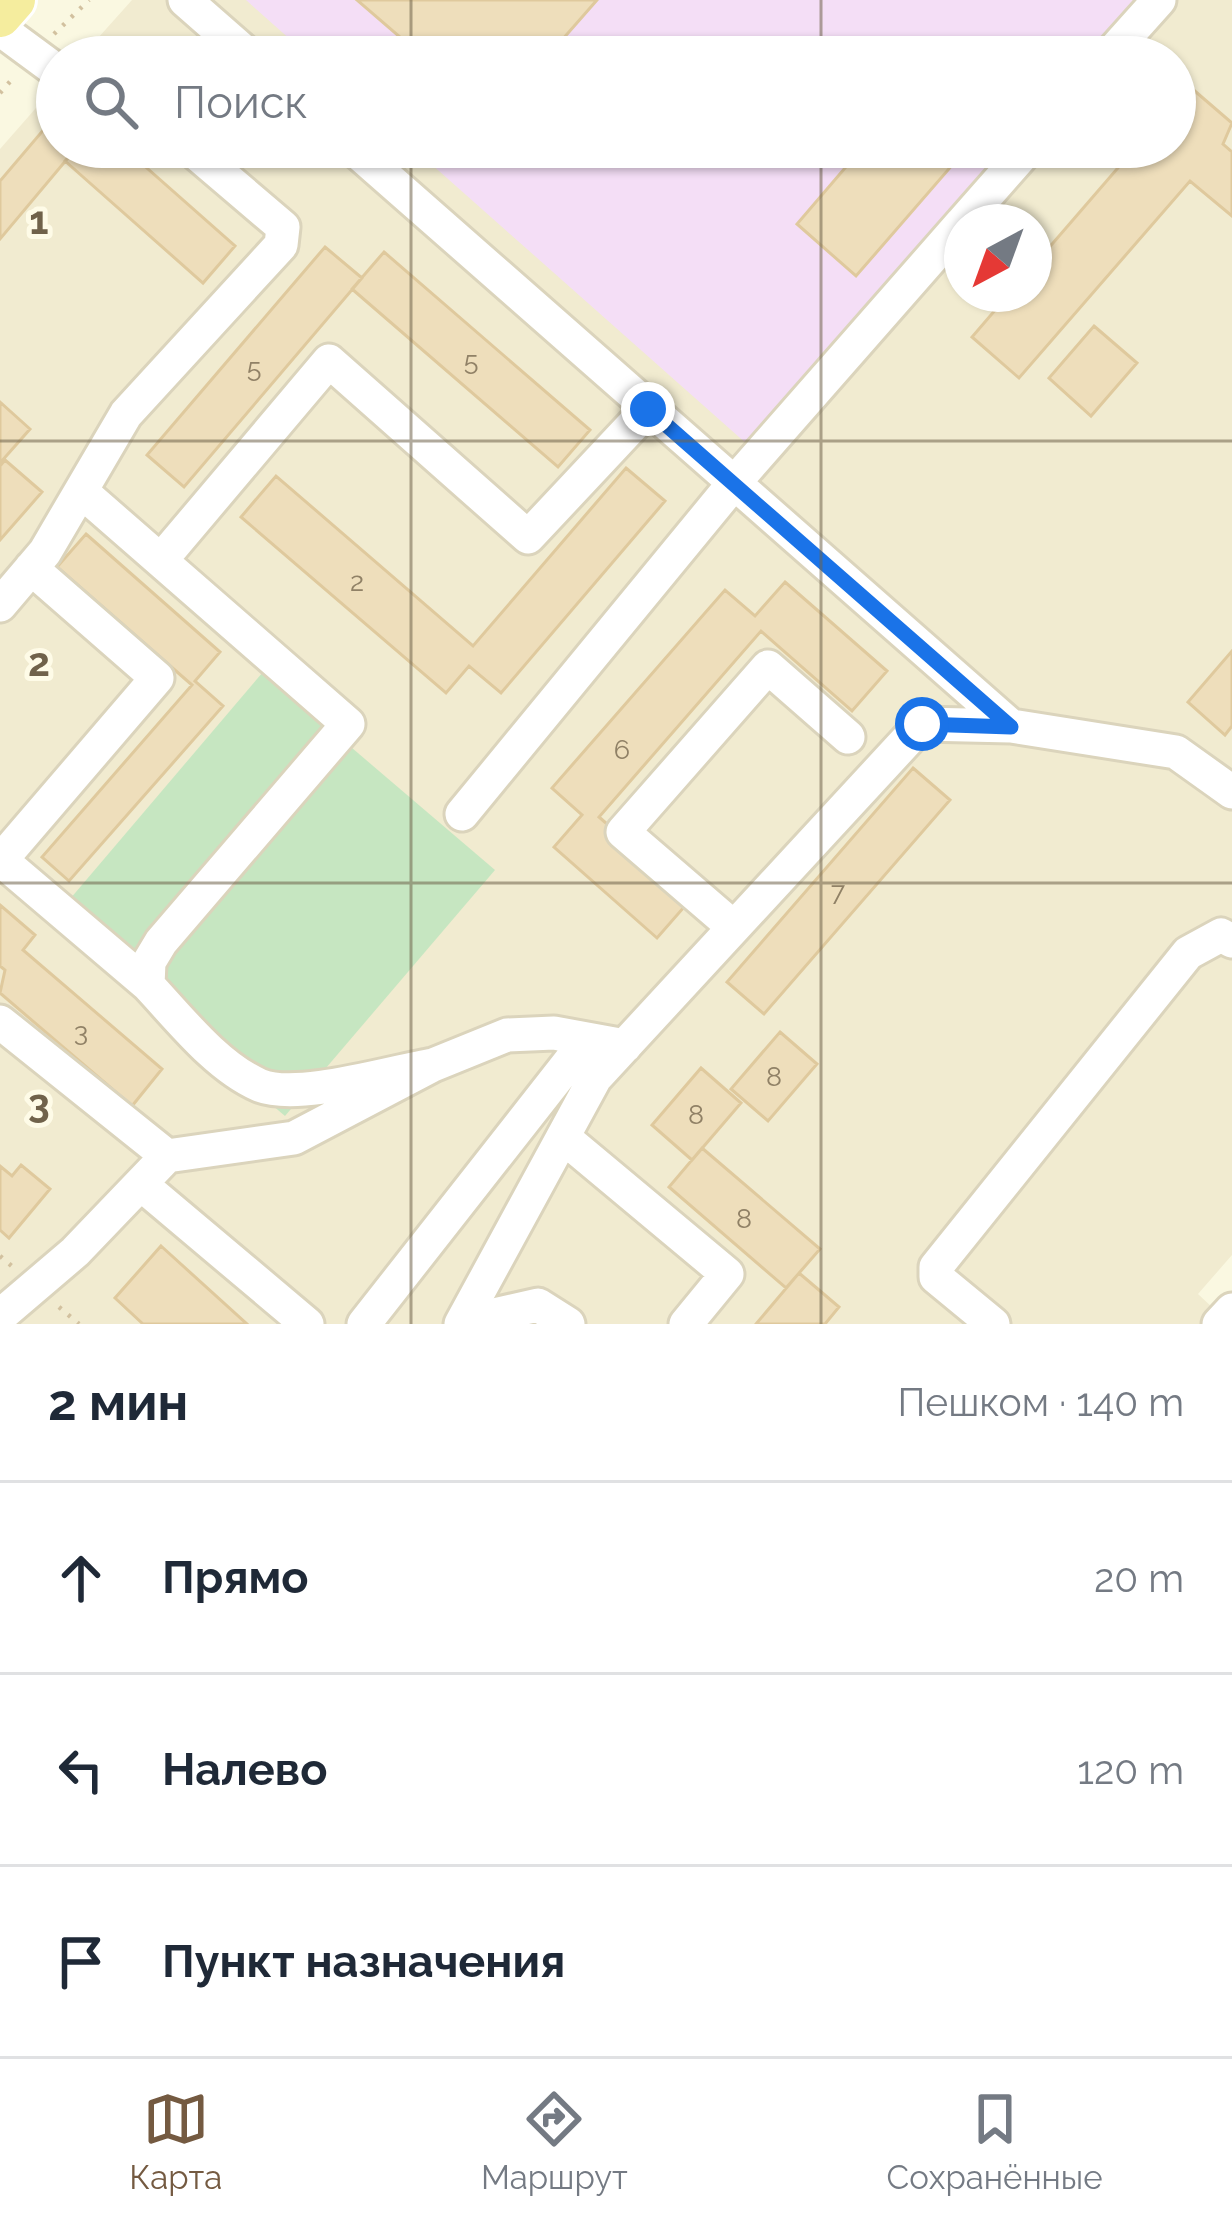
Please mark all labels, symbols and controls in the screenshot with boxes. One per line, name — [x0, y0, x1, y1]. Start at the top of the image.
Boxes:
search box — [36, 36, 1196, 168]
icon: search — [78, 69, 144, 135]
text: Поиск — [174, 76, 308, 129]
text: 1 — [29, 197, 49, 243]
north arrow — [944, 204, 1052, 312]
house number: 5 — [464, 345, 478, 376]
house number: 5 — [247, 352, 261, 383]
route end — [621, 382, 675, 436]
house number: 2 — [350, 566, 364, 597]
text: 2 — [28, 639, 50, 685]
route start — [895, 697, 949, 751]
house number: 6 — [614, 734, 630, 765]
house number: 7 — [831, 876, 846, 907]
house number: 3 — [74, 1016, 88, 1047]
house number: 8 — [766, 1061, 782, 1092]
text: 3 — [28, 1080, 50, 1126]
house number: 8 — [688, 1099, 704, 1130]
house number: 8 — [736, 1203, 752, 1234]
text: 2 мин — [48, 1372, 188, 1432]
text: Пешком · 140 m — [897, 1379, 1184, 1425]
icon: ahead — [48, 1545, 114, 1611]
text: Прямо — [162, 1551, 309, 1604]
text: 20 m — [1094, 1555, 1184, 1601]
icon: left — [48, 1737, 114, 1803]
text: Налево — [162, 1743, 328, 1796]
text: 120 m — [1077, 1747, 1184, 1793]
icon: arrive — [48, 1929, 114, 1995]
text: Пункт назначения — [162, 1935, 565, 1988]
tab: Карта — [129, 2086, 222, 2197]
tab: Маршрут — [481, 2086, 628, 2197]
tab: Сохранённые — [887, 2086, 1103, 2197]

